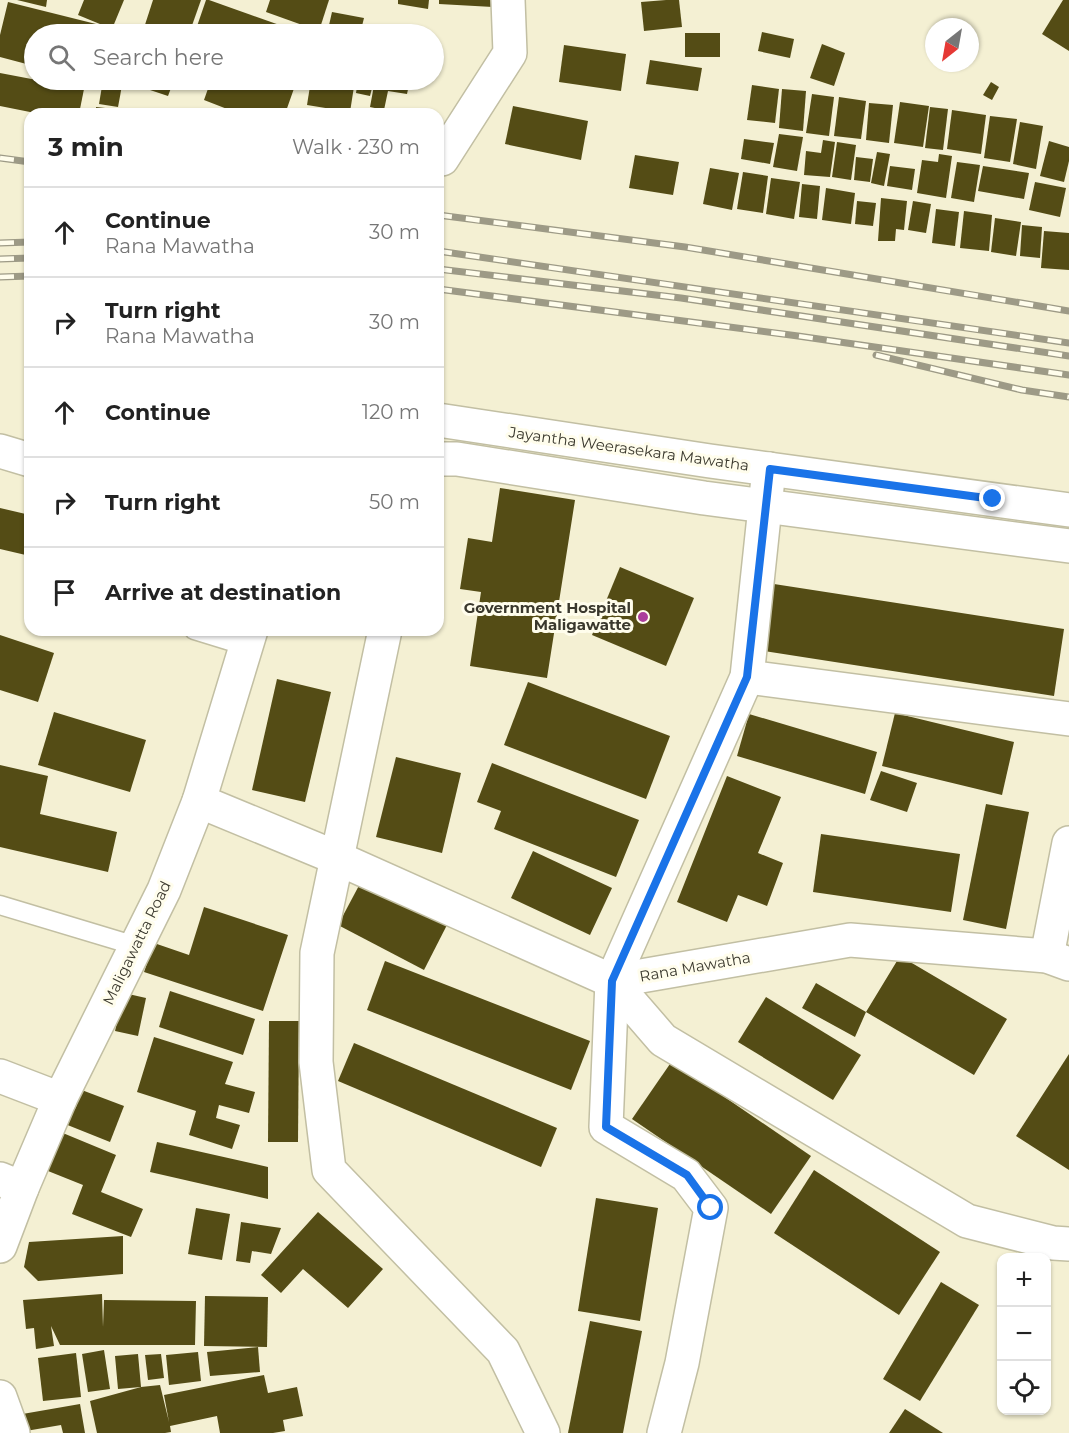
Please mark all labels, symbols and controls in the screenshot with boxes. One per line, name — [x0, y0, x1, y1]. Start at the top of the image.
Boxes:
north arrow — [925, 18, 979, 72]
search box — [24, 24, 444, 90]
icon: search — [45, 41, 78, 74]
text: Search here — [93, 44, 224, 71]
text: 3 min — [48, 131, 124, 163]
text: Walk · 230 m — [292, 135, 420, 159]
text: Continue — [105, 207, 211, 234]
icon: ahead — [48, 216, 81, 249]
text: 30 m — [369, 220, 420, 244]
text: Rana Mawatha — [105, 234, 255, 258]
text: Turn right — [105, 297, 220, 324]
icon: right — [48, 306, 81, 339]
text: 30 m — [369, 310, 420, 334]
text: Rana Mawatha — [105, 324, 255, 348]
icon: ahead — [48, 396, 81, 429]
text: Continue — [105, 399, 211, 426]
text: 120 m — [362, 400, 420, 424]
street label: Jayantha Weerasekara Mawatha — [507, 422, 750, 475]
route end — [979, 485, 1005, 511]
icon: right — [48, 486, 81, 519]
text: Turn right — [105, 489, 220, 516]
text: 50 m — [369, 490, 420, 514]
icon: arrive — [48, 576, 81, 609]
text: Arrive at destination — [105, 579, 341, 606]
place label: Government Hospital Maligawatte — [464, 598, 631, 634]
marker: Government Hospital Maligawatte — [636, 610, 650, 624]
street label: Maligawatta Road — [98, 878, 175, 1008]
street label: Rana Mawatha — [638, 947, 752, 986]
route start — [697, 1194, 723, 1220]
map controls — [997, 1253, 1051, 1415]
button: + — [997, 1253, 1051, 1307]
button: − — [997, 1307, 1051, 1361]
button: locate — [997, 1361, 1051, 1415]

